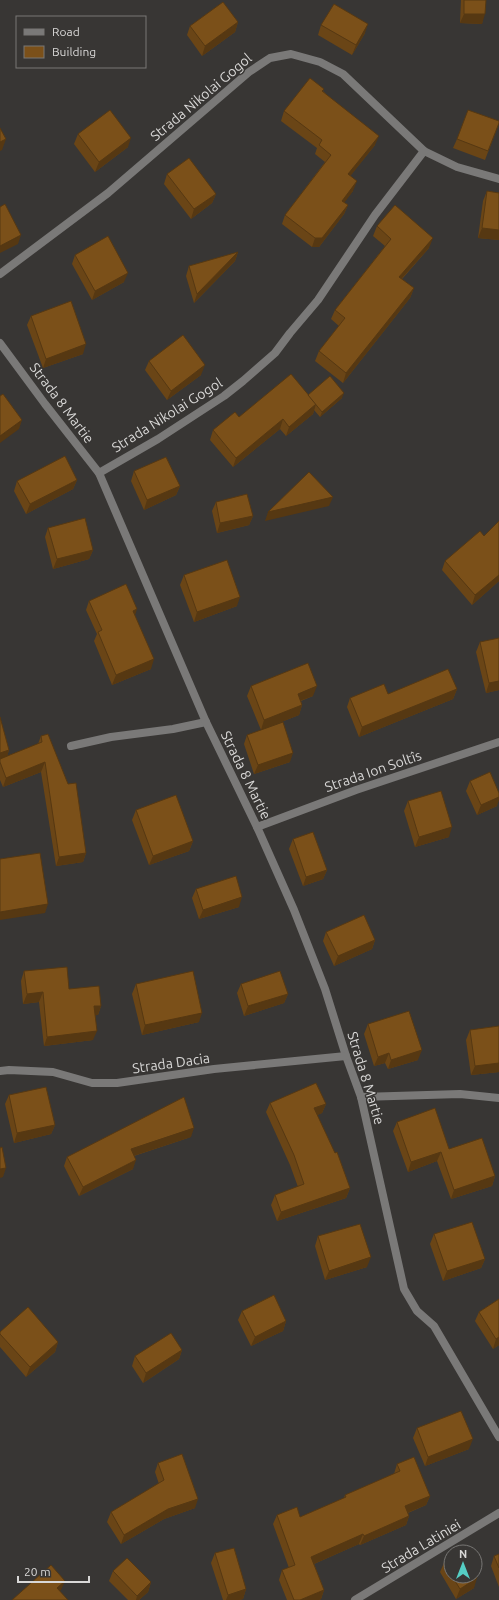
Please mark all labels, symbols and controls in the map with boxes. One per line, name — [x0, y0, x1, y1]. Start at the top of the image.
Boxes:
legend — [16, 16, 146, 68]
text: Road — [52, 25, 80, 38]
text: Building — [52, 45, 96, 58]
street label: Strada Nikolai Gogol — [147, 50, 255, 144]
street label: Strada 8 Martie — [27, 360, 97, 446]
street label: Strada Nikolai Gogol — [109, 374, 225, 455]
street label: Strada 8 Martie — [218, 728, 274, 822]
street label: Strada Ion Soltîs — [323, 747, 423, 795]
street label: Strada 8 Martie — [344, 1030, 388, 1126]
street label: Strada Dacia — [131, 1050, 211, 1076]
street label: Strada Latiniei — [378, 1516, 464, 1576]
north arrow — [443, 1544, 483, 1584]
text: N — [459, 1548, 467, 1560]
scale bar — [18, 1558, 89, 1584]
text: 20 m — [24, 1565, 51, 1578]

